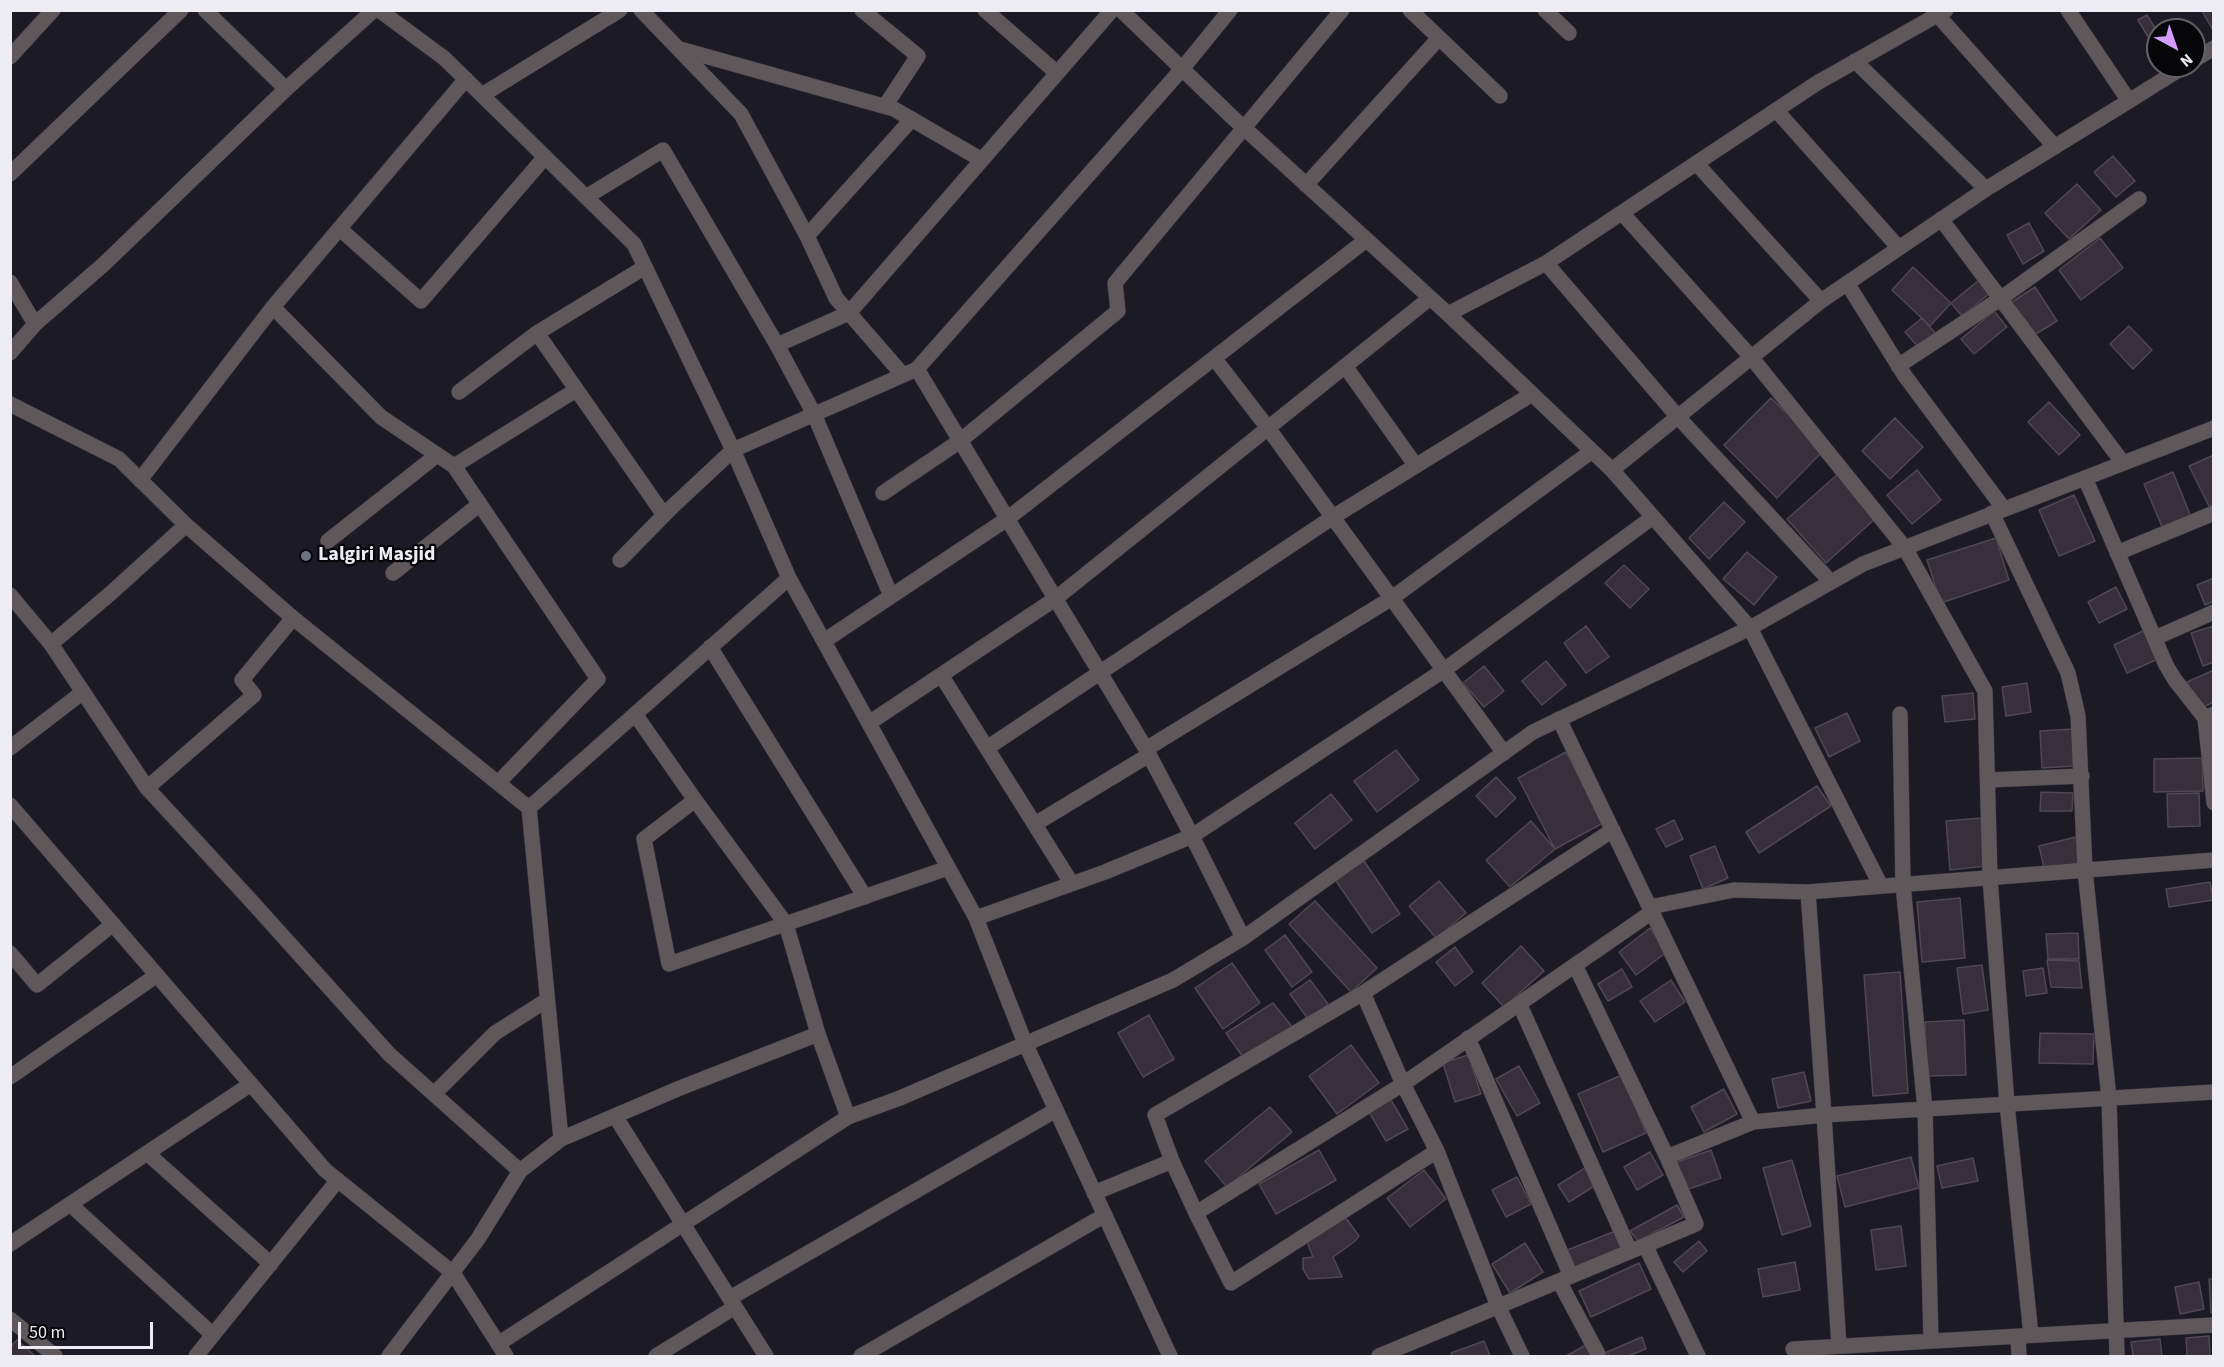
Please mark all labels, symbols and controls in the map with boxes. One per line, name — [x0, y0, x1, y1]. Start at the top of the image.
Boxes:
north arrow — [2146, 18, 2206, 78]
text: N — [2175, 48, 2197, 72]
place label: Lalgiri Masjid — [318, 544, 435, 568]
marker: Lalgiri Masjid — [299, 549, 313, 563]
scale bar — [21, 1310, 156, 1348]
text: 50 m — [29, 1320, 65, 1345]

